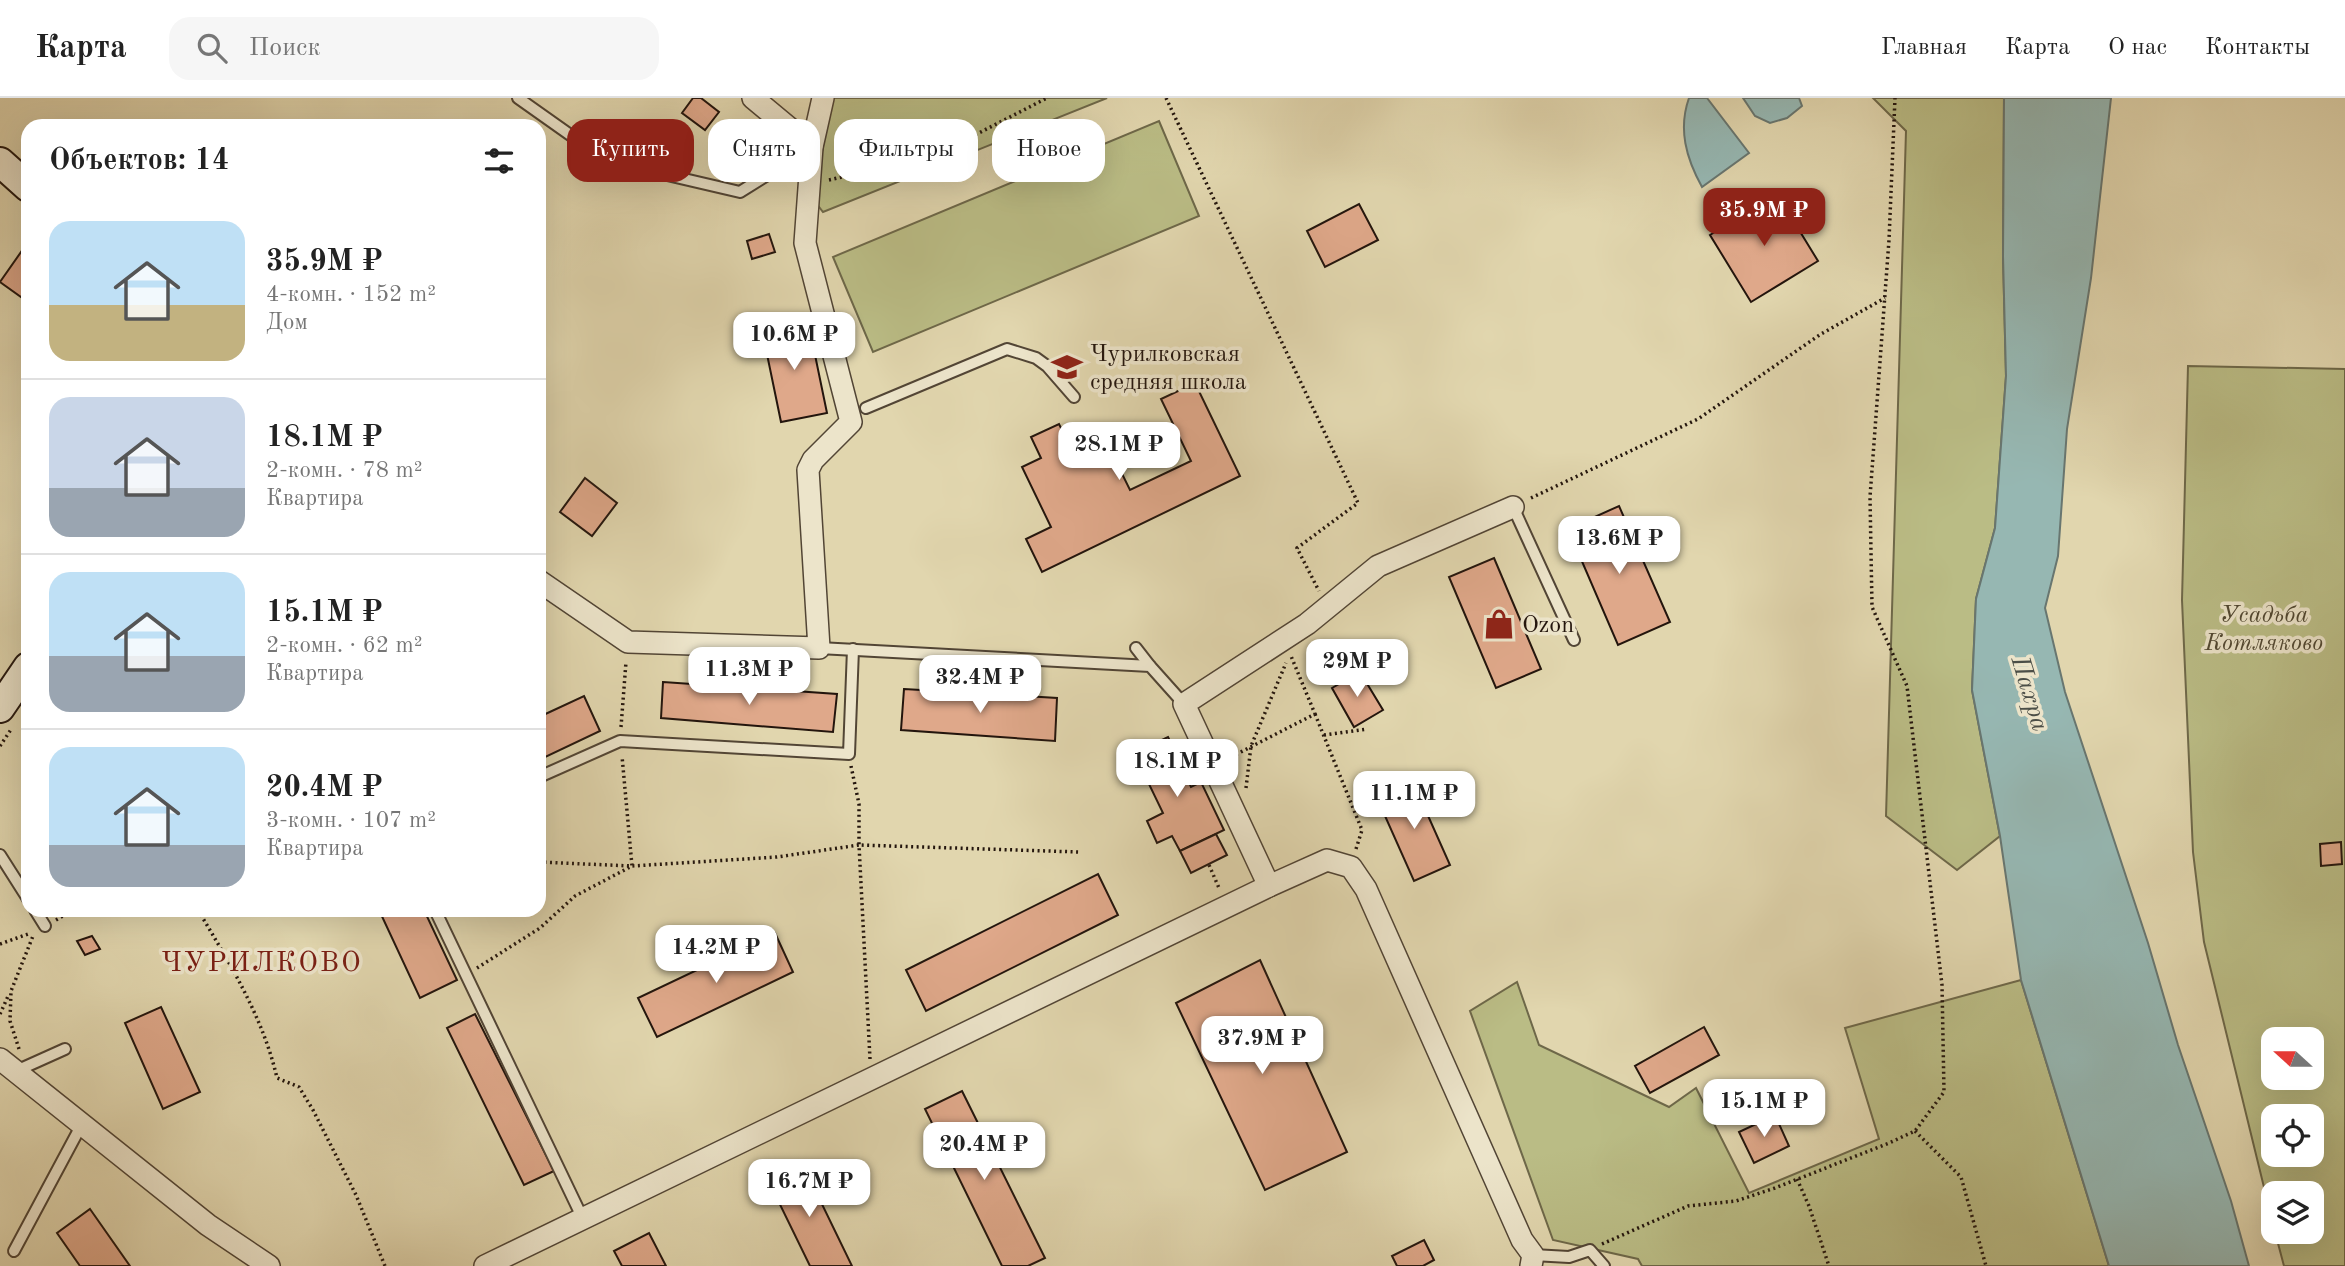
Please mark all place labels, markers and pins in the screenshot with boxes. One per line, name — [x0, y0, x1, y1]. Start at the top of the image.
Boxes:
pin: 35.9M ₽ — [1699, 188, 1829, 248]
pin: 10.6M ₽ — [729, 313, 859, 372]
place label: Чурилковская средняя школа — [1090, 343, 1247, 395]
school or university icon: Чурилковская средняя школа — [1050, 350, 1084, 384]
pin: 28.1M ₽ — [1054, 422, 1184, 482]
pin: 13.6M ₽ — [1554, 517, 1684, 576]
shop icon: Ozon — [1482, 607, 1516, 641]
place label: Ozon — [1522, 614, 1574, 638]
pin: 29M ₽ — [1308, 640, 1406, 699]
pin: 11.3M ₽ — [684, 648, 814, 707]
pin: 32.4M ₽ — [915, 656, 1045, 715]
pin: 18.1M ₽ — [1112, 740, 1242, 799]
pin: 11.1M ₽ — [1349, 772, 1479, 831]
pin: 14.2M ₽ — [651, 926, 781, 985]
pin: 37.9M ₽ — [1197, 1016, 1327, 1076]
pin: 15.1M ₽ — [1699, 1080, 1829, 1139]
pin: 20.4M ₽ — [919, 1122, 1049, 1182]
pin: 16.7M ₽ — [744, 1160, 874, 1219]

